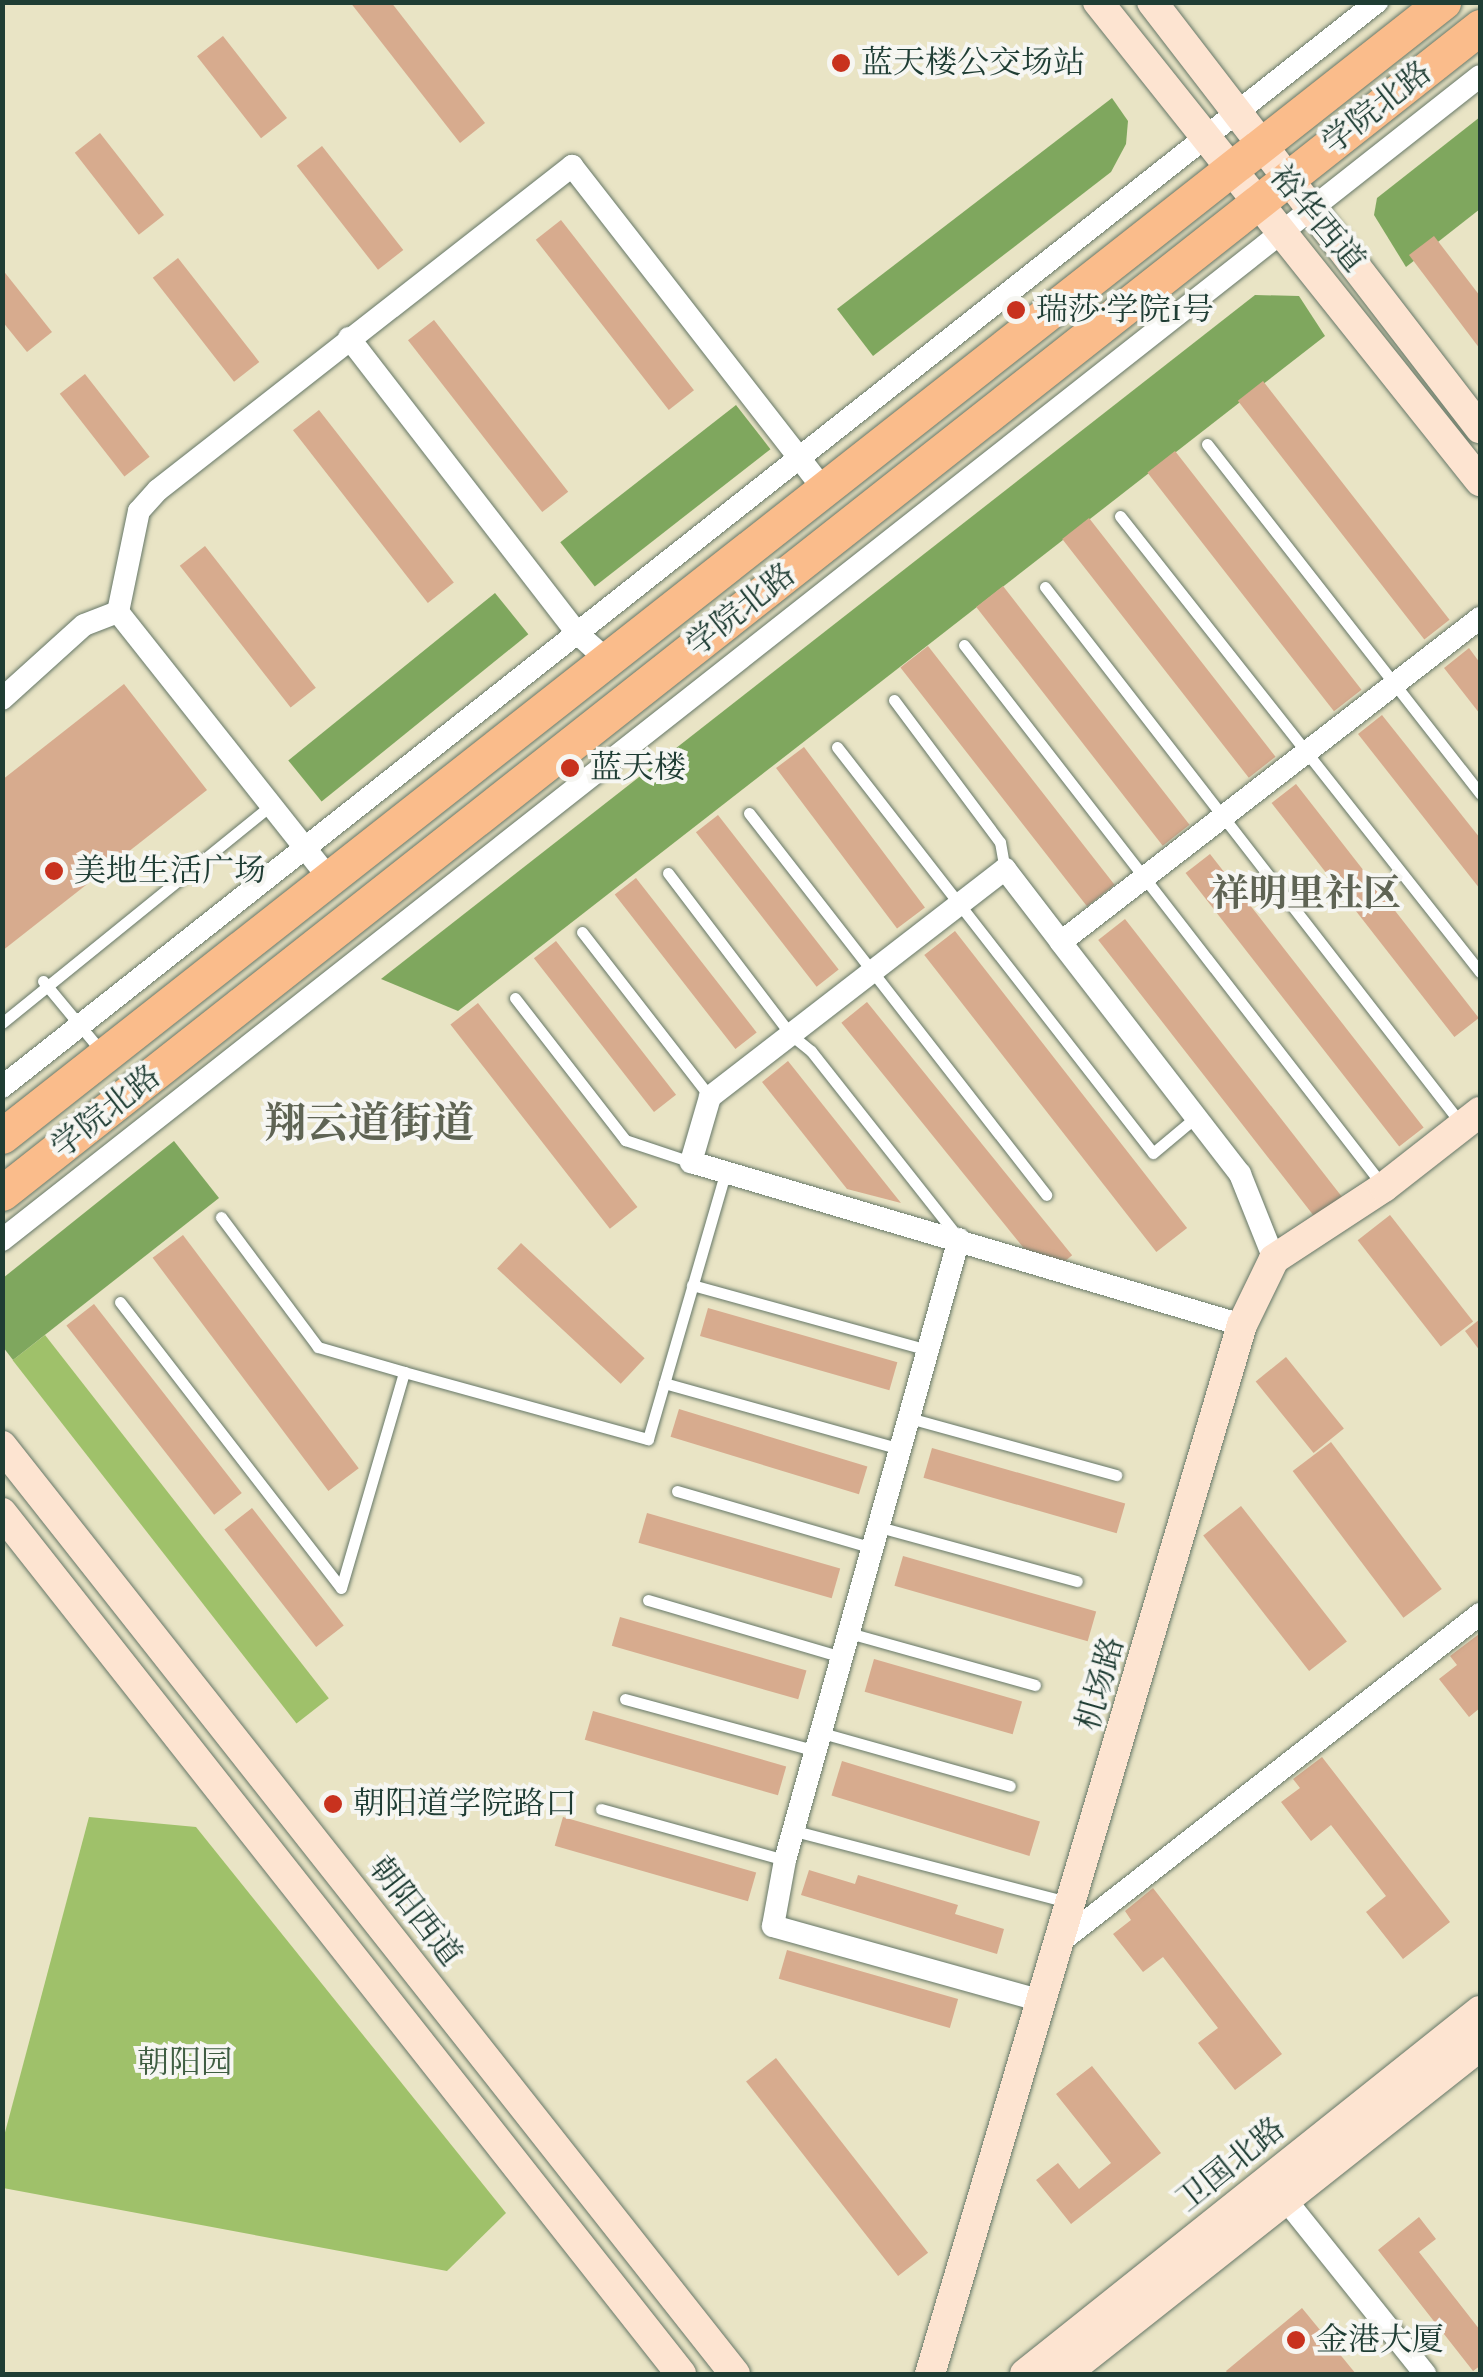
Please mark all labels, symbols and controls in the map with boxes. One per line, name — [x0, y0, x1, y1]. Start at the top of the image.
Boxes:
place label: 蓝天楼公交场站 — [861, 44, 1085, 82]
marker: 蓝天楼公交场站 — [830, 52, 852, 74]
street label: 学院北路 — [1315, 53, 1439, 163]
street label: 裕华西道 — [1261, 158, 1373, 280]
place label: 瑞莎·学院1号 — [1036, 291, 1214, 329]
marker: 瑞莎·学院1号 — [1005, 299, 1027, 321]
street label: 学院北路 — [679, 555, 803, 665]
place label: 蓝天楼 — [590, 749, 686, 787]
marker: 蓝天楼 — [559, 757, 581, 779]
place label: 美地生活广场 — [74, 852, 266, 890]
marker: 美地生活广场 — [43, 860, 65, 882]
district label: 祥明里社区 — [1211, 871, 1401, 917]
street label: 学院北路 — [44, 1057, 168, 1167]
district label: 翔云道街道 — [264, 1099, 474, 1149]
street label: 机场路 — [1069, 1633, 1133, 1735]
place label: 朝阳道学院路口 — [353, 1785, 577, 1823]
marker: 朝阳道学院路口 — [322, 1793, 344, 1815]
street label: 朝阳西道 — [360, 1850, 470, 1974]
park label: 朝阳园 — [137, 2044, 233, 2082]
street label: 卫国北路 — [1169, 2110, 1293, 2220]
place label: 金港大厦 — [1316, 2321, 1444, 2359]
marker: 金港大厦 — [1285, 2329, 1307, 2351]

